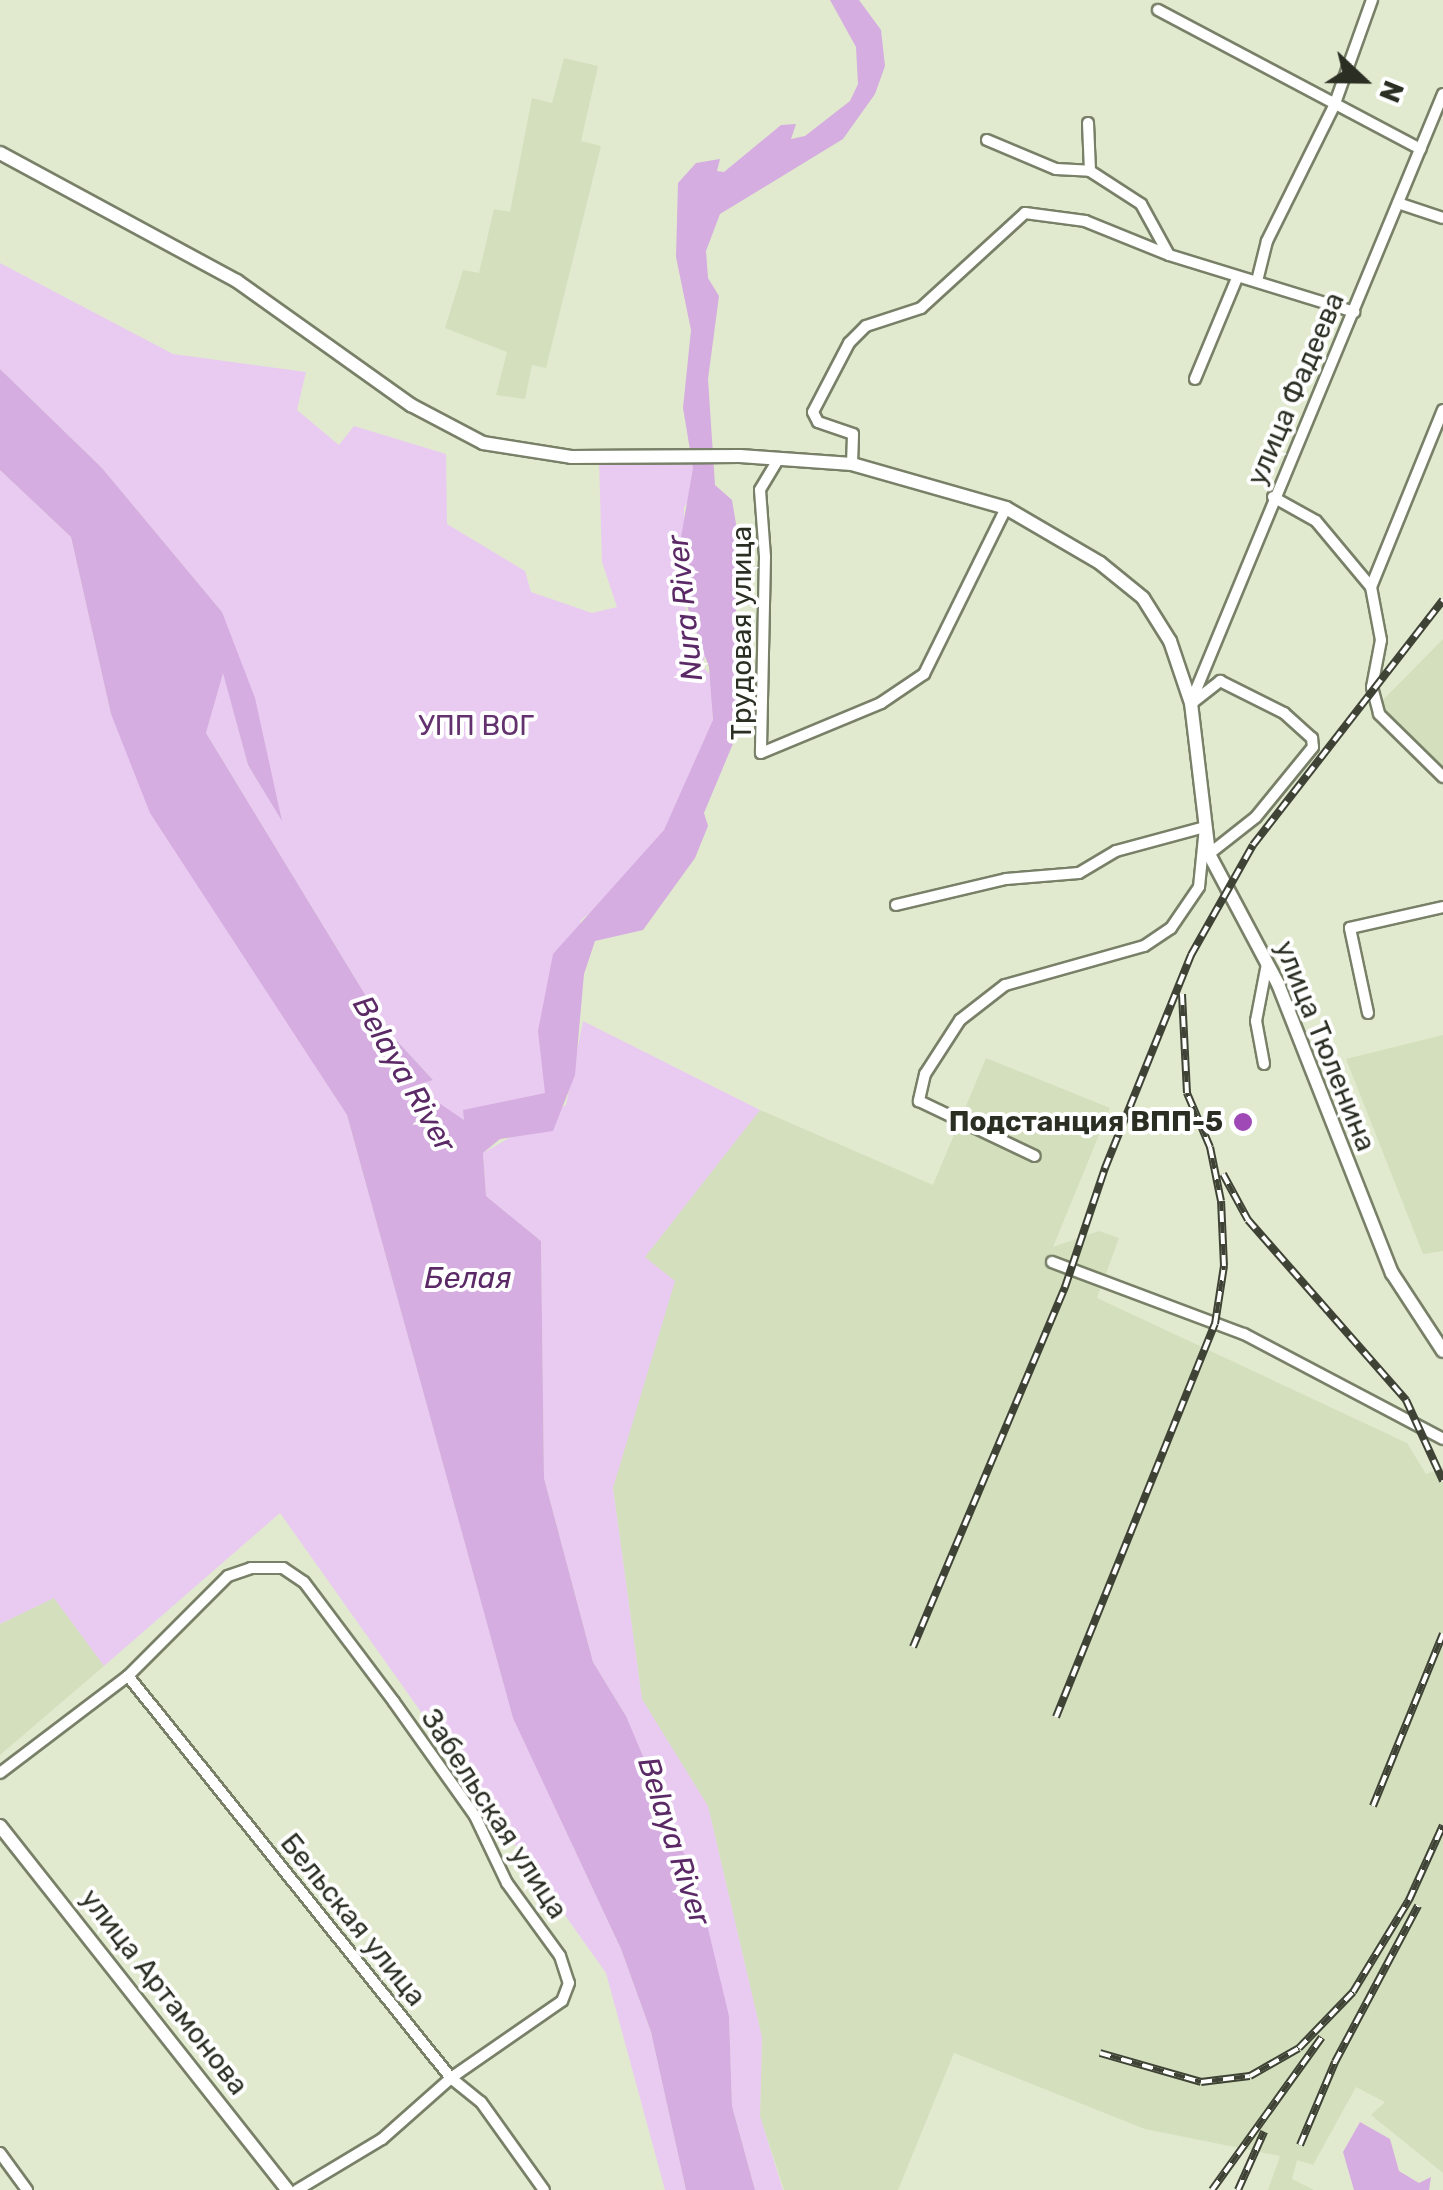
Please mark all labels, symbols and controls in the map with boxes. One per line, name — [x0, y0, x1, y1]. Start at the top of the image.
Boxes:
north arrow — [1313, 30, 1413, 130]
text: N — [1372, 76, 1410, 107]
street label: улица Фадеева — [1240, 288, 1352, 490]
street label: Трудовая улица — [725, 526, 759, 740]
water label: Nura River — [659, 533, 711, 683]
park label: УПП ВОГ — [418, 709, 534, 743]
street label: улица Тюленина — [1267, 936, 1383, 1156]
water label: Belaya River — [345, 989, 463, 1159]
place label: Подстанция ВПП-5 — [949, 1105, 1223, 1139]
marker: Подстанция ВПП-5 — [1232, 1111, 1254, 1133]
water label: Белая — [424, 1260, 512, 1296]
street label: Забельская улица — [414, 1703, 574, 1925]
water label: Belaya River — [630, 1752, 718, 1930]
street label: Бельская улица — [273, 1827, 433, 2013]
street label: улица Артамонова — [73, 1882, 255, 2102]

